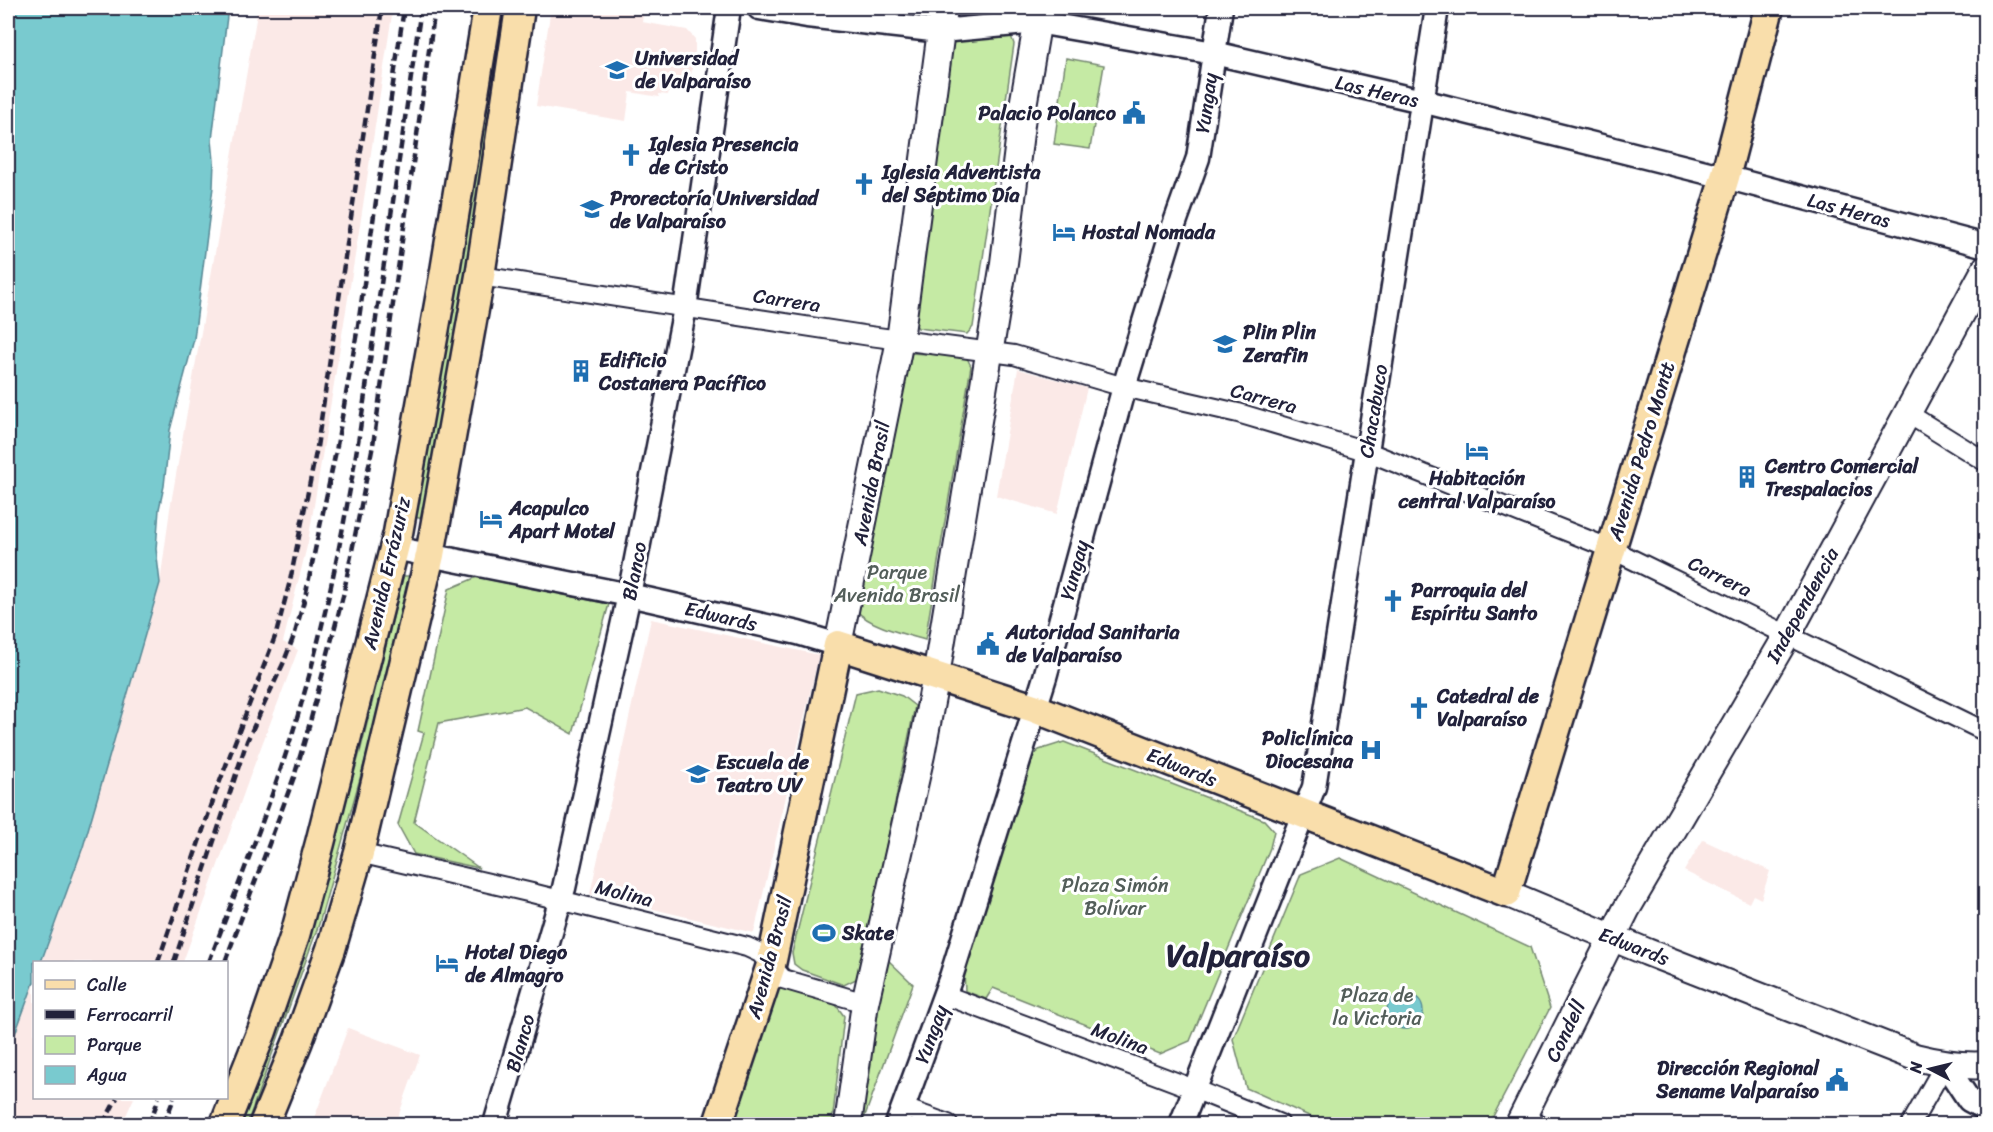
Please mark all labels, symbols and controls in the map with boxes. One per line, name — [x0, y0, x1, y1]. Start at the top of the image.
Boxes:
place label: Universidad de Valparaíso — [635, 41, 752, 99]
school or university icon: Universidad de Valparaíso — [604, 57, 630, 83]
street label: Las Heras — [1332, 65, 1423, 118]
street label: Yungay — [1185, 70, 1228, 136]
place label: Palacio Polanco — [978, 96, 1117, 131]
public building icon: Palacio Polanco — [1121, 100, 1147, 126]
place label: Iglesia Presencia de Cristo — [648, 127, 798, 185]
church icon: Iglesia Presencia de Cristo — [618, 142, 644, 168]
place label: Iglesia Adventista del Séptimo Día — [881, 155, 1042, 213]
church icon: Iglesia Adventista del Séptimo Día — [851, 171, 877, 197]
place label: Prorectoría Universidad de Valparaíso — [610, 181, 820, 239]
street label: Las Heras — [1804, 183, 1895, 239]
school or university icon: Prorectoría Universidad de Valparaíso — [579, 196, 605, 222]
place label: Hostal Nomada — [1081, 215, 1216, 250]
hotel icon: Hostal Nomada — [1051, 219, 1077, 245]
street label: Carrera — [751, 278, 823, 323]
place label: Plin Plin Zerafin — [1242, 315, 1316, 373]
school or university icon: Plin Plin Zerafin — [1212, 331, 1238, 357]
place label: Edificio Costanera Pacífico — [598, 343, 766, 401]
street label: Avenida Pedro Montt — [1597, 357, 1685, 546]
building icon: Edificio Costanera Pacífico — [568, 358, 594, 384]
street label: Chacabuco — [1349, 362, 1398, 461]
street label: Carrera — [1227, 373, 1301, 424]
street label: Avenida Brasil — [842, 418, 901, 549]
hotel icon: Habitación central Valparaíso — [1464, 438, 1490, 464]
place label: Centro Comercial Trespalacios — [1764, 449, 1920, 507]
place label: Habitación central Valparaíso — [1398, 461, 1556, 519]
building icon: Centro Comercial Trespalacios — [1734, 464, 1760, 490]
place label: Acapulco Apart Motel — [508, 491, 616, 549]
street label: Avenida Errázuriz — [352, 493, 421, 654]
hotel icon: Acapulco Apart Motel — [478, 506, 504, 532]
street label: Yungay — [1050, 536, 1099, 604]
street label: Blanco — [612, 539, 657, 604]
street label: Independencia — [1756, 540, 1849, 670]
street label: Carrera — [1682, 546, 1758, 607]
park label: Parque Avenida Brasil — [833, 555, 960, 613]
place label: Parroquia del Espíritu Santo — [1411, 573, 1538, 631]
church icon: Parroquia del Espíritu Santo — [1380, 588, 1406, 614]
street label: Edwards — [681, 591, 761, 642]
place label: Autoridad Sanitaria de Valparaíso — [1005, 615, 1180, 673]
public building icon: Autoridad Sanitaria de Valparaíso — [975, 631, 1001, 657]
place label: Catedral de Valparaíso — [1436, 679, 1540, 737]
church icon: Catedral de Valparaíso — [1406, 695, 1432, 721]
place label: Policlínica Diocesana — [1262, 721, 1354, 779]
street label: Edwards — [1141, 737, 1223, 798]
hospital icon: Policlínica Diocesana — [1358, 737, 1384, 763]
place label: Escuela de Teatro UV — [716, 745, 810, 803]
school or university icon: Escuela de Teatro UV — [685, 761, 711, 787]
park label: Plaza Simón Bolívar — [1062, 868, 1169, 926]
street label: Molina — [591, 869, 657, 918]
street label: Avenida Brasil — [736, 891, 803, 1024]
place label: Skate — [841, 916, 895, 951]
street label: Edwards — [1593, 917, 1675, 976]
sports icon: Skate — [811, 920, 837, 946]
district label: Valparaíso — [1166, 927, 1311, 984]
place label: Hotel Diego de Almagro — [464, 935, 568, 993]
hotel icon: Hotel Diego de Almagro — [434, 950, 460, 976]
legend — [33, 961, 228, 1099]
text: Calle — [87, 969, 127, 1001]
park label: Plaza de la Victoria — [1333, 978, 1422, 1036]
street label: Condell — [1535, 993, 1596, 1068]
text: Ferrocarril — [87, 999, 174, 1031]
street label: Yungay — [905, 999, 959, 1069]
street label: Blanco — [495, 1010, 545, 1076]
street label: Molina — [1086, 1012, 1153, 1065]
text: Parque — [87, 1029, 142, 1061]
north arrow — [1900, 1039, 1960, 1099]
place label: Dirección Regional Sename Valparaíso — [1655, 1051, 1820, 1109]
text: Agua — [86, 1059, 128, 1091]
text: N — [1900, 1059, 1931, 1075]
public building icon: Dirección Regional Sename Valparaíso — [1824, 1067, 1850, 1093]

